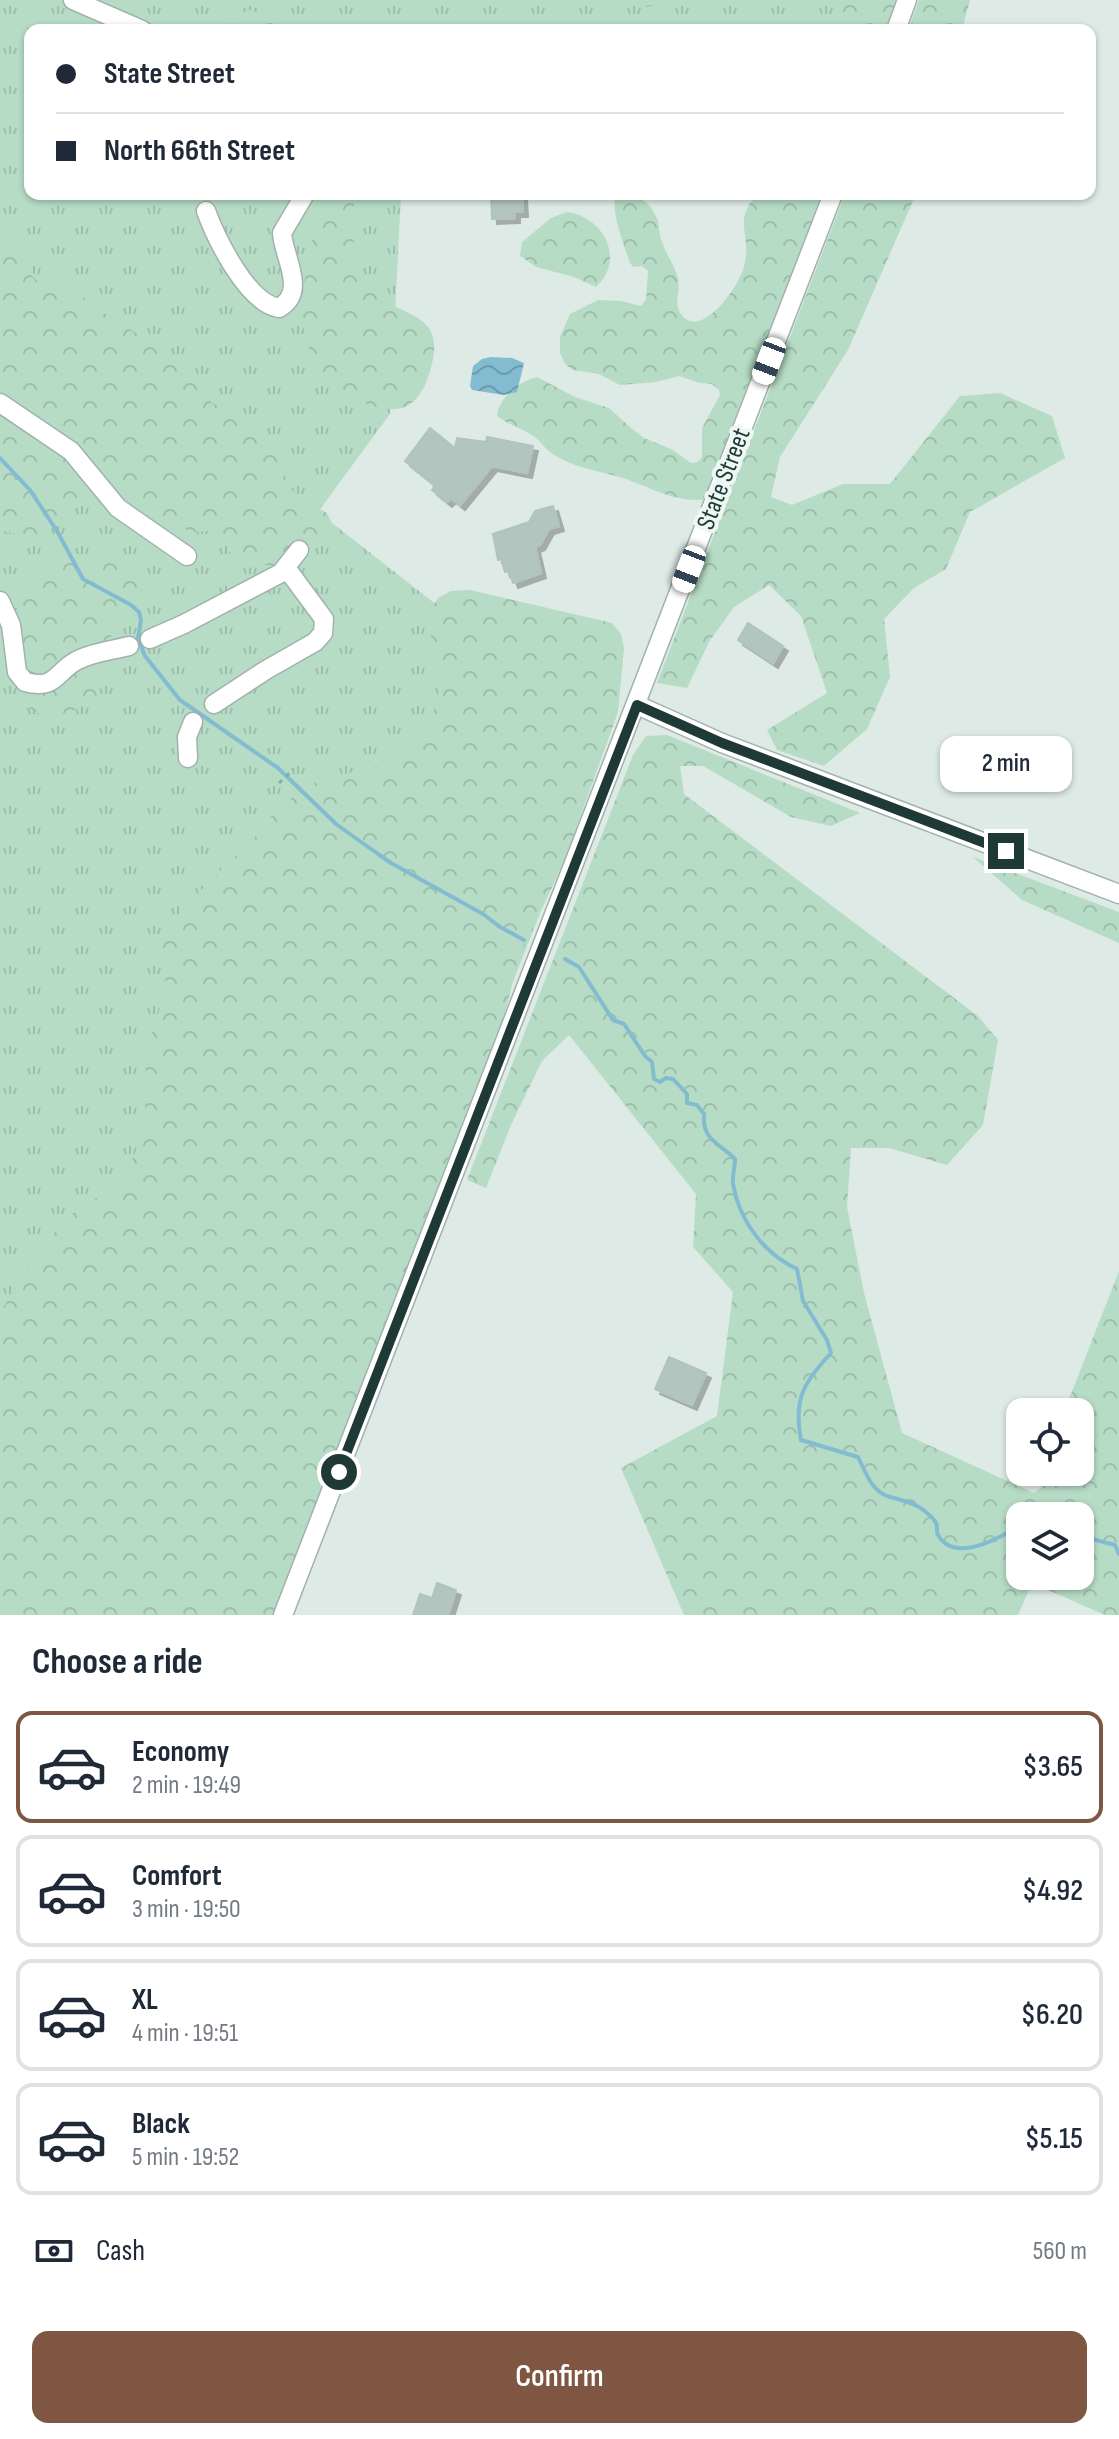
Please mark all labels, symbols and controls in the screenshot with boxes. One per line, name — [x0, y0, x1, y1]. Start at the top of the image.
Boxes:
text: State Street — [104, 56, 235, 92]
text: North 66th Street — [104, 133, 295, 169]
car — [749, 334, 789, 388]
street label: State Street — [691, 424, 758, 534]
car — [669, 542, 709, 596]
callout: 2 min — [940, 735, 1072, 791]
text: 2 min — [982, 748, 1030, 779]
route end — [988, 833, 1024, 869]
map controls — [1006, 1398, 1094, 1590]
button: locate — [1006, 1398, 1094, 1486]
route start — [321, 1454, 357, 1490]
button: layers — [1006, 1502, 1094, 1590]
text: Choose a ride — [32, 1641, 203, 1684]
icon: car — [36, 1731, 108, 1803]
text: Economy — [132, 1734, 229, 1770]
text: $3.65 — [1023, 1749, 1083, 1785]
text: 2 min · 19:49 — [132, 1770, 241, 1801]
icon: car — [36, 1855, 108, 1927]
text: Comfort — [132, 1858, 222, 1894]
text: $4.92 — [1022, 1873, 1083, 1909]
text: 3 min · 19:50 — [132, 1894, 241, 1925]
icon: car — [36, 1979, 108, 2051]
text: XL — [132, 1982, 158, 2018]
text: $6.20 — [1021, 1997, 1083, 2033]
text: 4 min · 19:51 — [132, 2018, 238, 2049]
icon: car — [36, 2103, 108, 2175]
text: Black — [132, 2106, 190, 2142]
text: $5.15 — [1025, 2121, 1083, 2157]
text: 5 min · 19:52 — [132, 2142, 239, 2173]
icon: cash — [32, 2229, 76, 2273]
text: Cash — [96, 2233, 145, 2269]
text: 560 m — [1033, 2236, 1087, 2267]
button: Confirm — [32, 2331, 1087, 2423]

